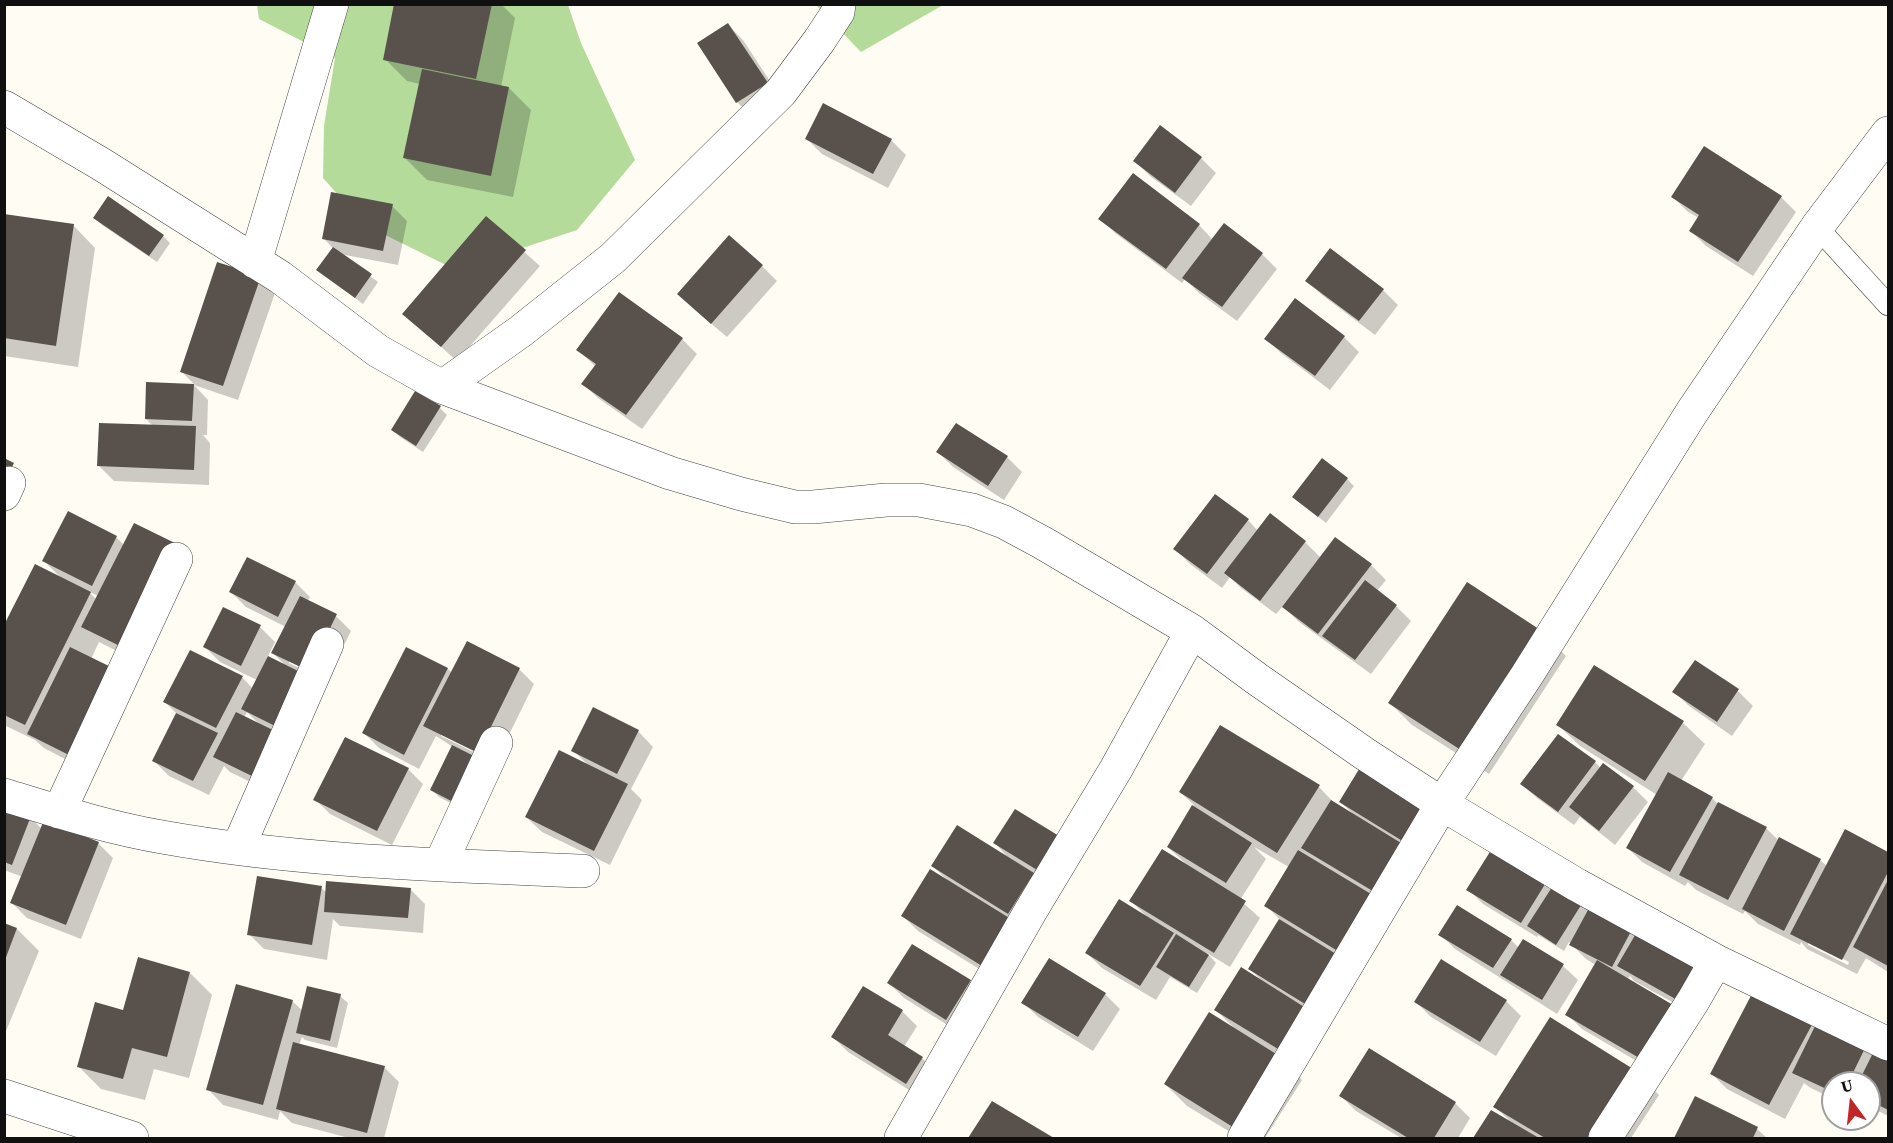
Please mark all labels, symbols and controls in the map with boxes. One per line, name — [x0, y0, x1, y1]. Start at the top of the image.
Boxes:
north arrow — [1821, 1071, 1881, 1131]
text: U — [1838, 1073, 1855, 1098]

